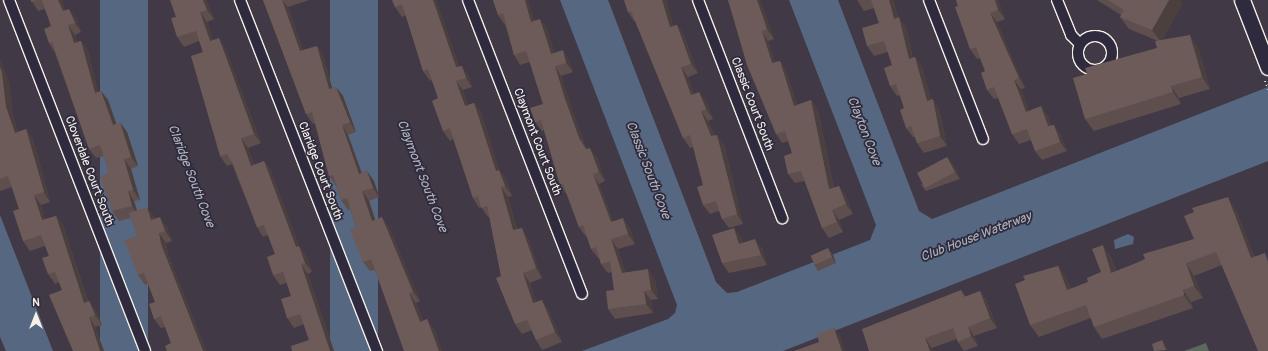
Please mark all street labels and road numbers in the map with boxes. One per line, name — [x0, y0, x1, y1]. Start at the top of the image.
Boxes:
street label: Classic Court South — [728, 55, 776, 153]
street label: Claymont Court South — [510, 86, 564, 198]
street label: Cloverdale Court South — [61, 114, 117, 228]
street label: Claridge Court South — [295, 120, 345, 222]

